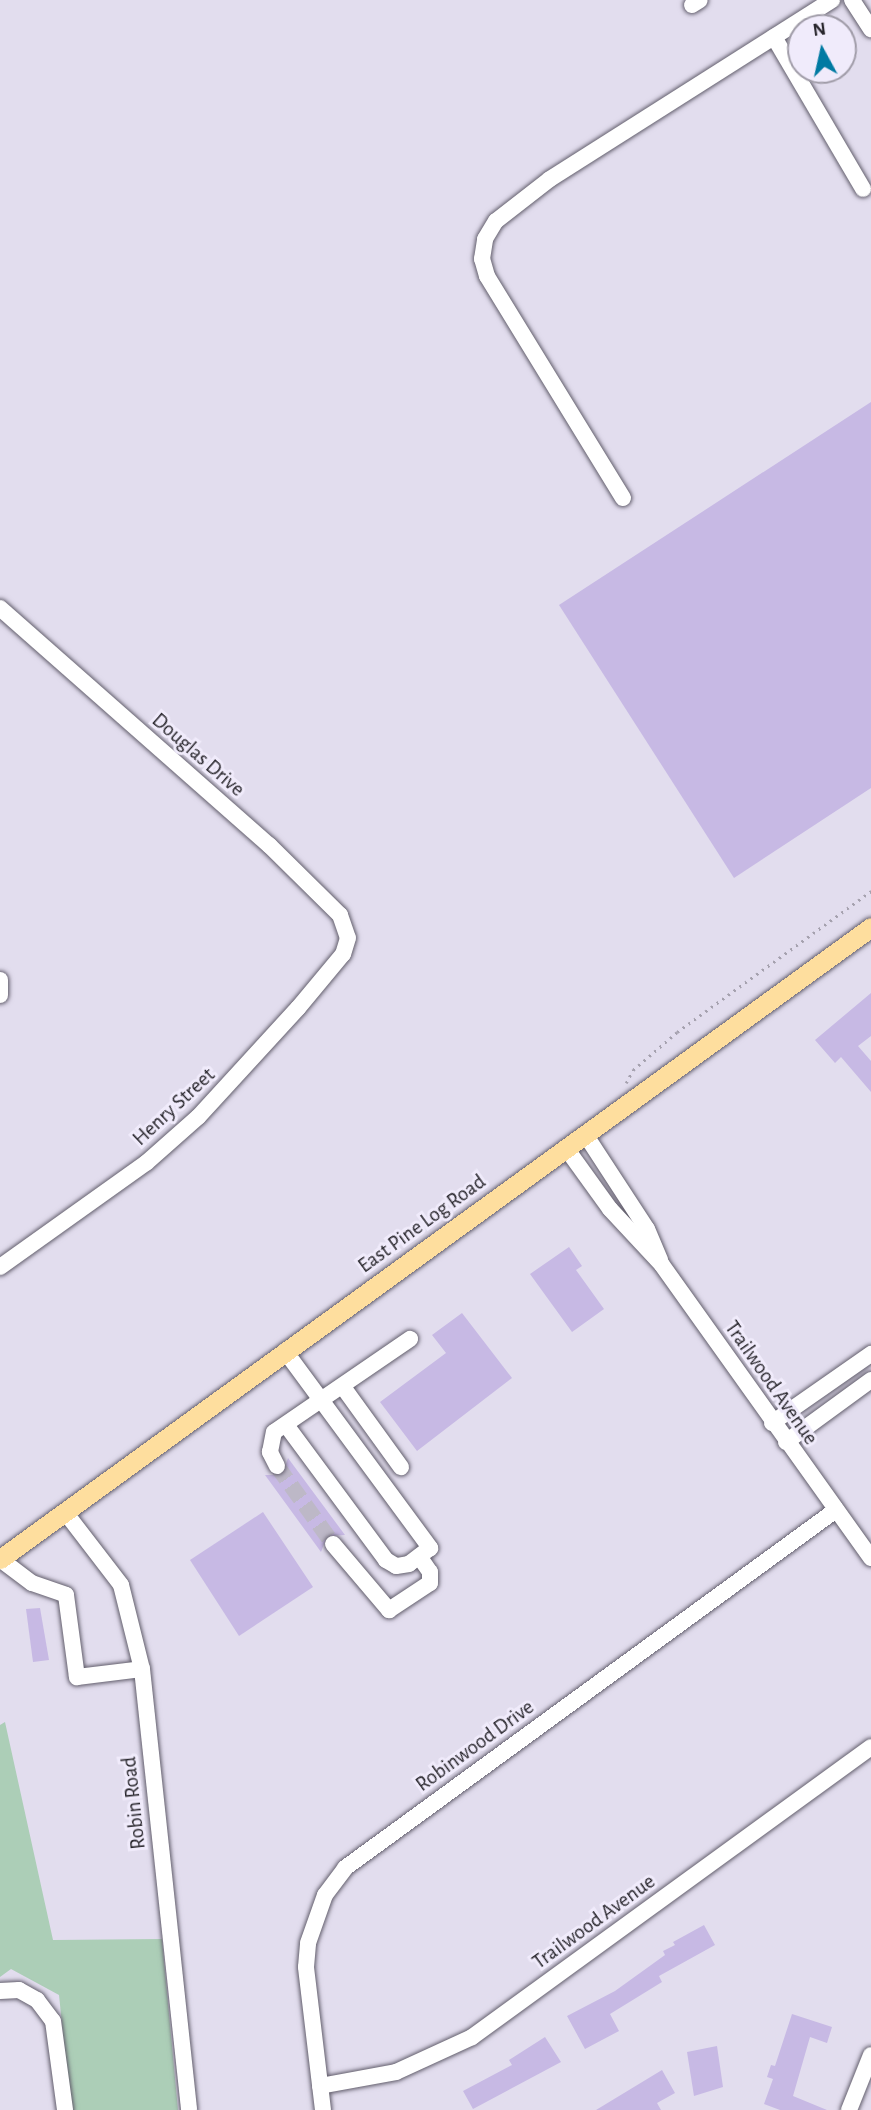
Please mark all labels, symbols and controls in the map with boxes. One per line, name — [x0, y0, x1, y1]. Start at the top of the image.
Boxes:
north arrow — [787, 14, 857, 84]
text: N — [811, 19, 827, 40]
street label: Douglas Drive — [146, 708, 250, 802]
street label: Henry Street — [128, 1063, 220, 1151]
street label: East Pine Log Road — [353, 1169, 491, 1279]
street label: Trailwood Avenue — [719, 1316, 823, 1450]
street label: Robinwood Drive — [411, 1695, 539, 1797]
street label: Robin Road — [117, 1755, 151, 1851]
street label: Trailwood Avenue — [528, 1869, 660, 1975]

